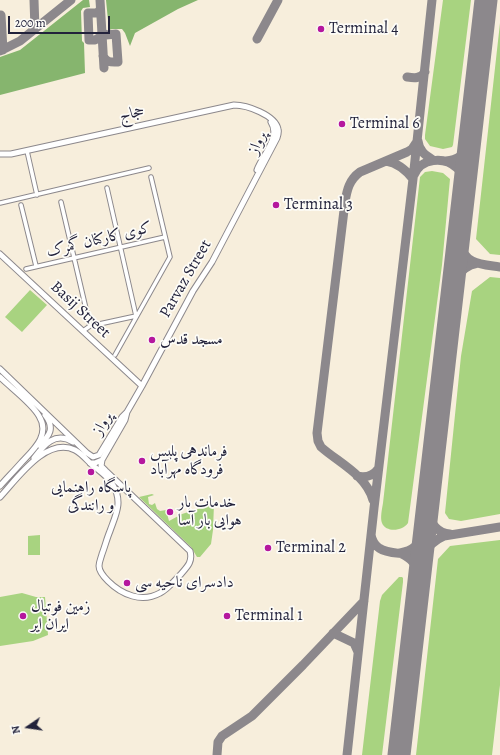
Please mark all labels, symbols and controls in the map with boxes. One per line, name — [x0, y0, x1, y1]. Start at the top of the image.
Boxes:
scale bar — [10, 8, 112, 34]
text: 200 m — [15, 15, 46, 31]
place label: Terminal 4 — [329, 19, 398, 39]
marker: Terminal 4 — [316, 24, 326, 34]
street label: حجاج — [117, 102, 147, 126]
place label: Terminal 6 — [350, 114, 420, 134]
marker: Terminal 6 — [337, 119, 347, 129]
street label: پرواز — [244, 128, 272, 158]
place label: Terminal 3 — [284, 195, 353, 215]
marker: Terminal 3 — [271, 200, 281, 210]
street label: کوی کارکنان گمرک — [44, 219, 154, 261]
street label: Parvaz Street — [156, 237, 216, 321]
street label: Basij Street — [46, 278, 114, 342]
place label: مسجد قدس — [160, 330, 223, 350]
marker: مسجد قدس — [147, 335, 157, 345]
street label: پرواز — [89, 409, 117, 439]
place label: فرماندهی پلیس فرودگاه مهرآباد — [150, 442, 227, 480]
marker: فرماندهی پلیس فرودگاه مهرآباد — [137, 456, 147, 466]
marker: پاسگاه راهنمایی و رانندگی — [86, 467, 96, 477]
place label: پاسگاه راهنمایی و رانندگی — [51, 478, 131, 516]
place label: خدمات بار هوایی بار آسا — [178, 493, 242, 531]
marker: خدمات بار هوایی بار آسا — [165, 507, 175, 517]
place label: Terminal 2 — [276, 538, 346, 558]
marker: Terminal 2 — [263, 543, 273, 553]
place label: دادسرای ناحیه سی — [135, 573, 234, 593]
marker: دادسرای ناحیه سی — [122, 578, 132, 588]
place label: زمین فوتبال ایران ایر — [31, 597, 90, 635]
place label: Terminal 1 — [235, 606, 303, 626]
marker: زمین فوتبال ایران ایر — [18, 611, 28, 621]
marker: Terminal 1 — [222, 611, 232, 621]
north arrow — [8, 707, 48, 747]
text: N — [8, 724, 24, 735]

